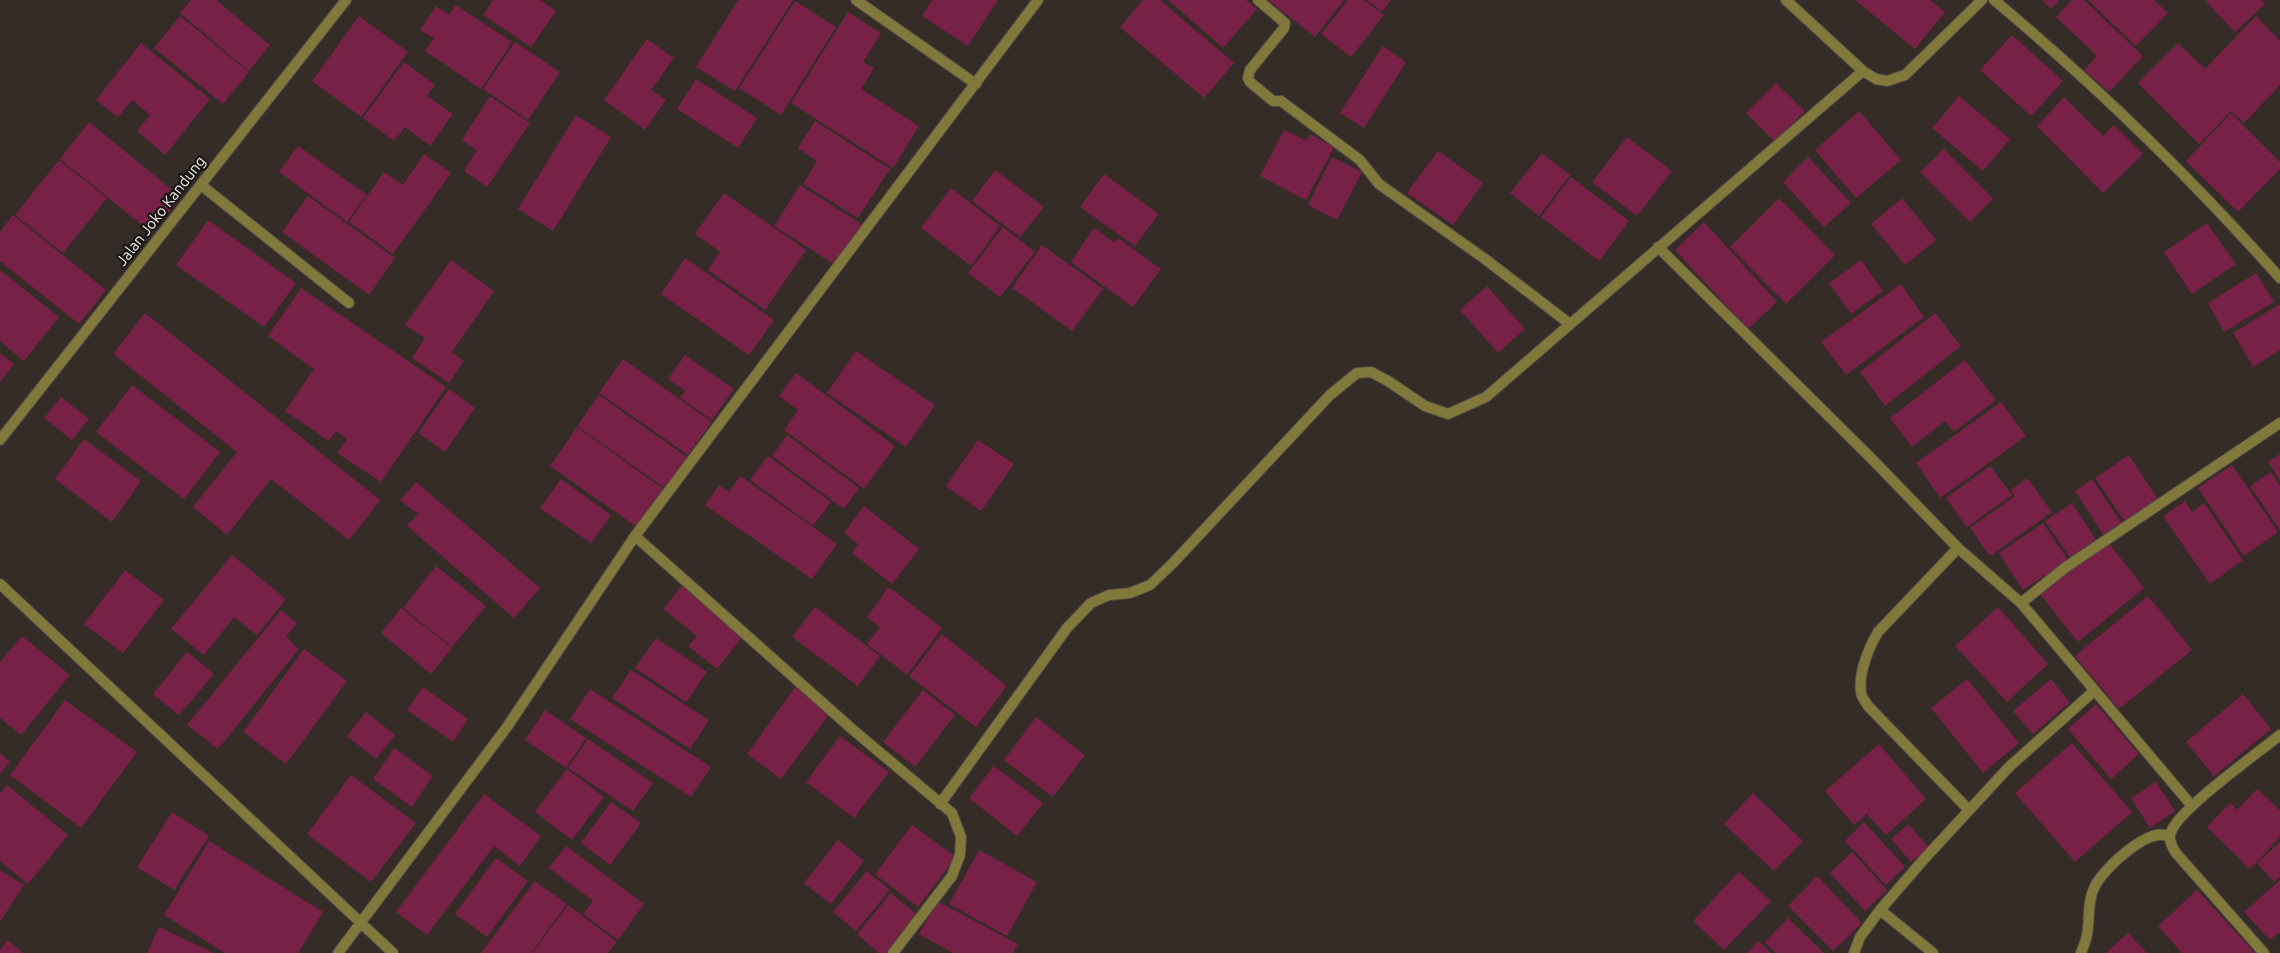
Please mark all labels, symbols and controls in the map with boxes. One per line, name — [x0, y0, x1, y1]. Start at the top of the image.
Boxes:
street label: Jalan Joko Kandung — [113, 153, 209, 269]

